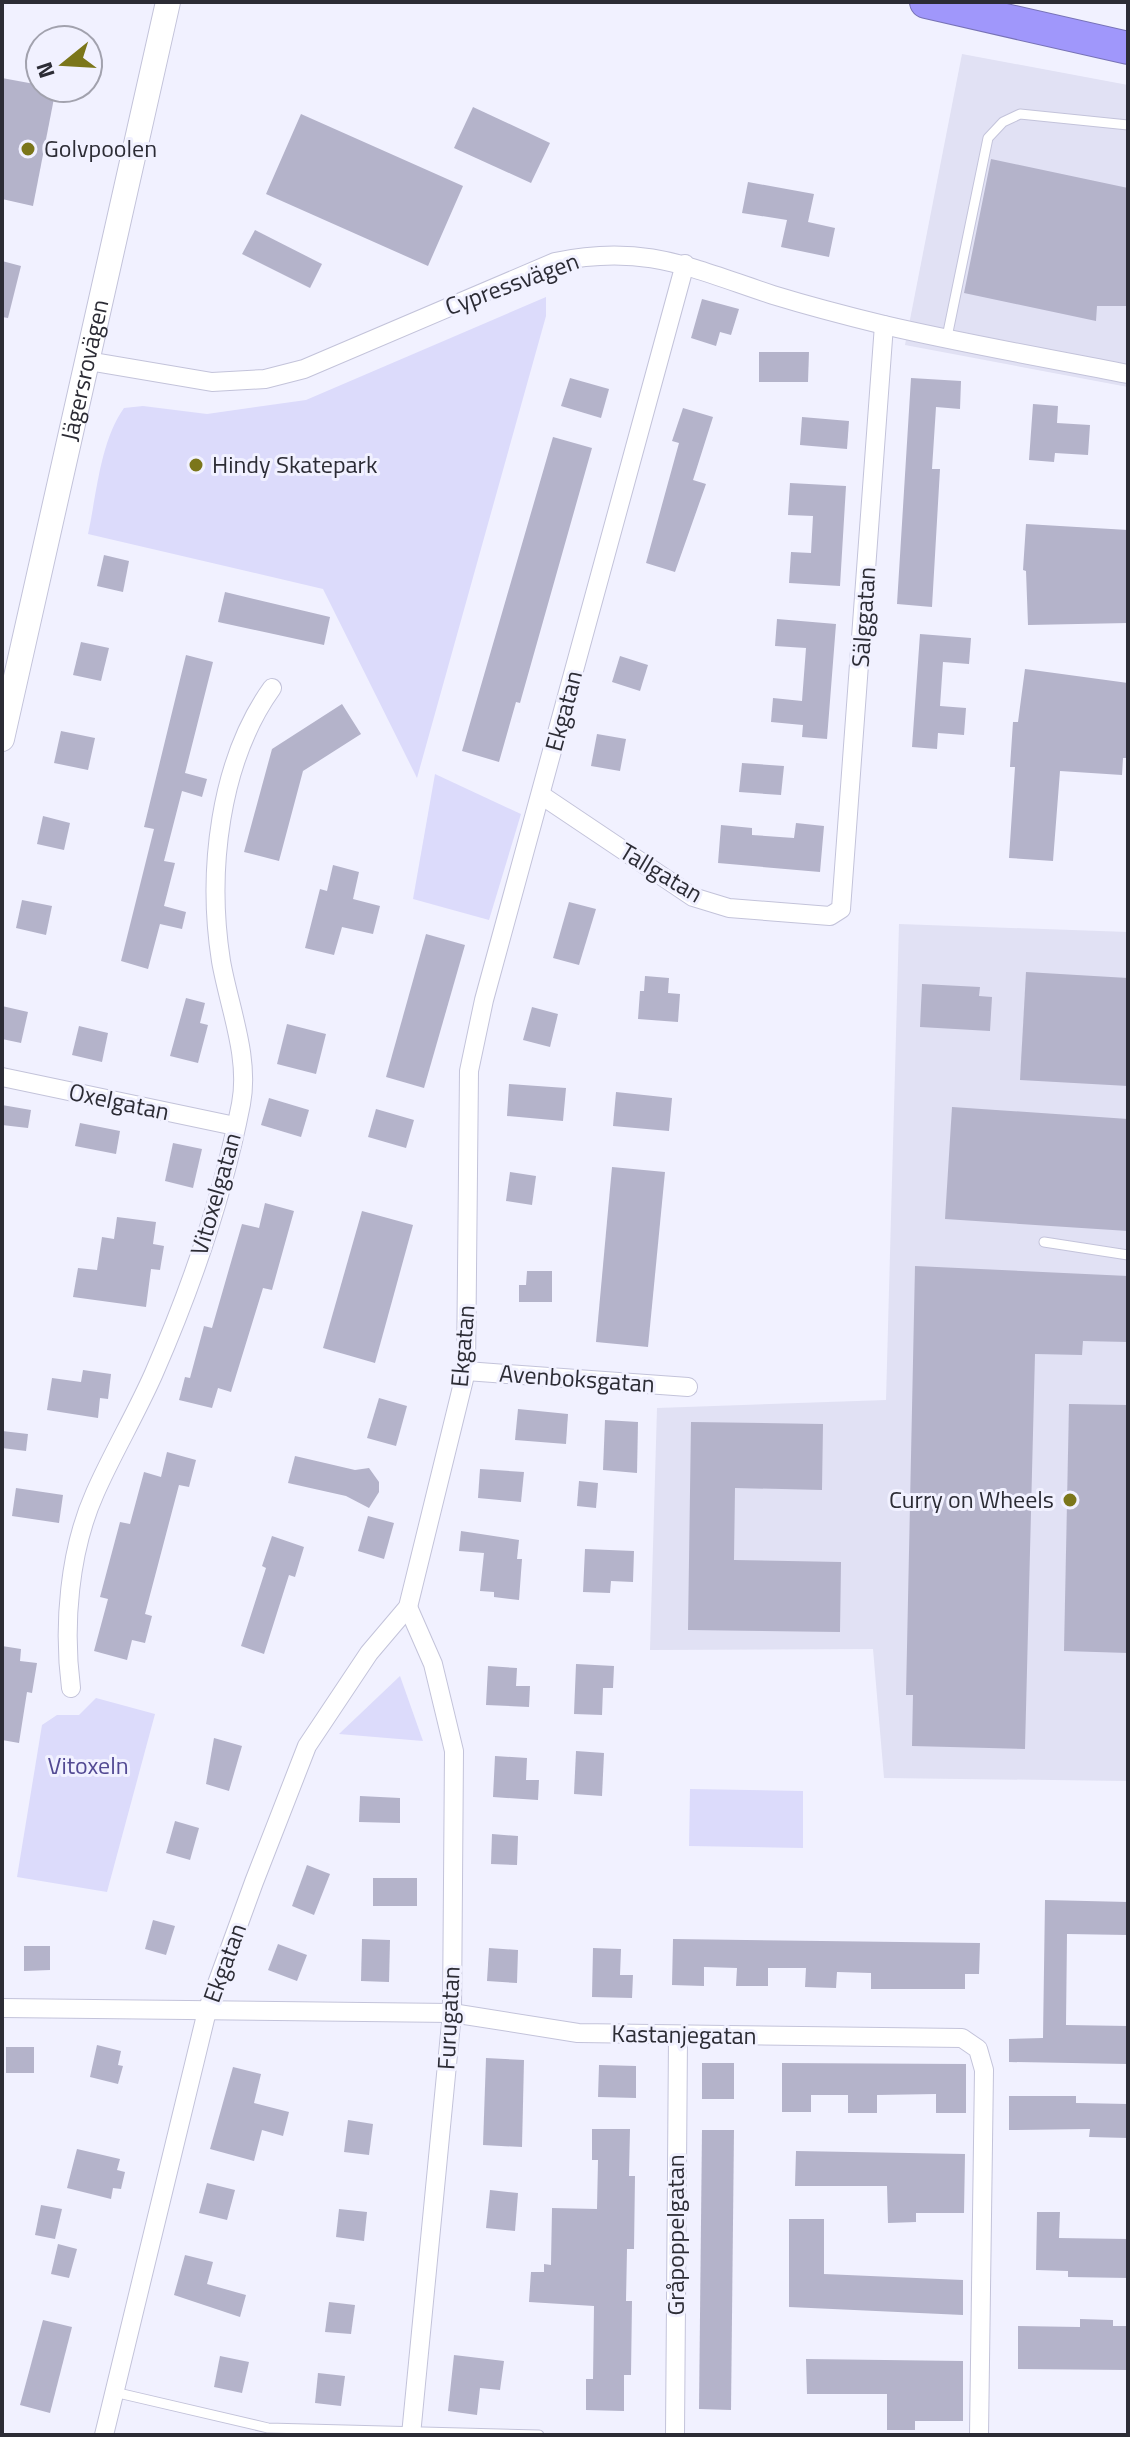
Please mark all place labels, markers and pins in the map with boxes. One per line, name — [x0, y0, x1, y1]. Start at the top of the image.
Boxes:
place label: Golvpoolen — [44, 130, 157, 166]
marker: Golvpoolen — [19, 140, 37, 158]
place label: Hindy Skatepark — [212, 446, 378, 482]
marker: Hindy Skatepark — [187, 456, 205, 474]
place label: Curry on Wheels — [889, 1481, 1054, 1517]
marker: Curry on Wheels — [1061, 1491, 1079, 1509]

